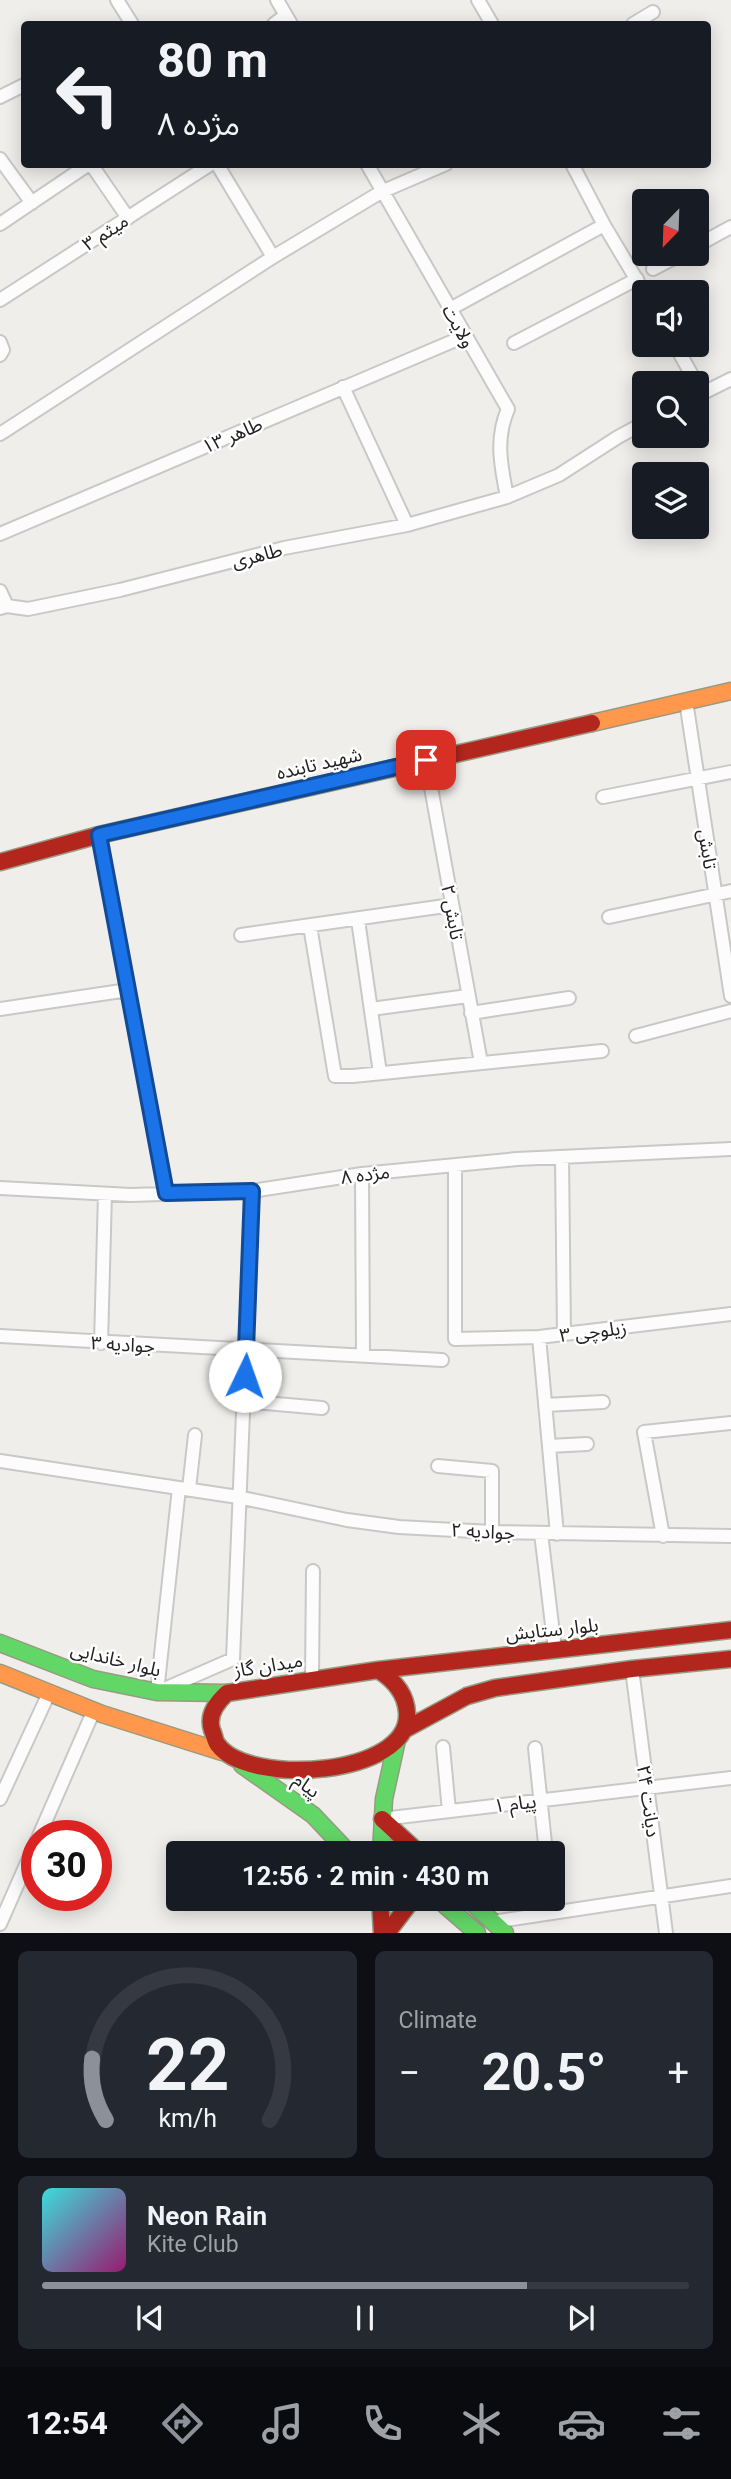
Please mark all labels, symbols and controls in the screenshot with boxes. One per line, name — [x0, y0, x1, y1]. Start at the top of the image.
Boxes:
text: 80 m — [157, 32, 268, 89]
icon: left — [42, 49, 133, 140]
text: مژده ۸ — [157, 105, 240, 143]
north arrow — [632, 189, 709, 266]
map controls — [632, 189, 709, 539]
street label: میثم ۳ — [78, 209, 134, 258]
button: sound — [632, 280, 709, 357]
street label: ولایت — [437, 301, 480, 352]
button: search — [632, 371, 709, 448]
street label: طاهر ۱۳ — [199, 412, 266, 458]
button: layers — [632, 462, 709, 539]
street label: طاهری — [229, 538, 285, 573]
pin — [396, 730, 456, 790]
icon: arrive — [407, 741, 445, 779]
street label: شهید تابنده — [274, 742, 364, 784]
street label: تابش — [693, 827, 722, 871]
street label: تابش ۲ — [436, 882, 469, 942]
street label: مژده ۸ — [339, 1160, 391, 1189]
street label: زیلوچی ۳ — [558, 1316, 628, 1348]
street label: جوادیه ۳ — [90, 1331, 156, 1358]
position arrow — [208, 1339, 282, 1413]
street label: جوادیه ۲ — [450, 1518, 516, 1545]
street label: بلوار ستایش — [504, 1613, 600, 1646]
street label: بلوار خاندایی — [68, 1637, 163, 1682]
street label: میدان گاز — [231, 1649, 304, 1682]
street label: دیانت ۲۴ — [632, 1764, 665, 1839]
street label: پیام — [287, 1768, 325, 1805]
street label: پیام ۱ — [492, 1789, 538, 1821]
speed limit sign: 30 — [21, 1820, 112, 1911]
text: 12:56 · 2 min · 430 m — [242, 1861, 489, 1891]
text: Climate — [399, 2007, 477, 2034]
text: 22 — [145, 2023, 229, 2109]
text: 20.5° — [481, 2042, 606, 2103]
text: − — [399, 2051, 420, 2095]
text: + — [667, 2051, 689, 2095]
text: km/h — [158, 2104, 217, 2133]
text: Neon Rain — [147, 2201, 267, 2231]
text: Kite Club — [147, 2231, 239, 2258]
icon: previous — [131, 2299, 169, 2337]
icon: pause — [346, 2299, 384, 2337]
icon: next — [562, 2299, 600, 2337]
icon: directions — [158, 2399, 207, 2448]
icon: music — [258, 2399, 307, 2448]
icon: phone — [358, 2399, 407, 2448]
icon: climate — [457, 2399, 506, 2448]
icon: car — [557, 2399, 606, 2448]
icon: filters — [657, 2399, 706, 2448]
text: 12:54 — [25, 2404, 108, 2442]

